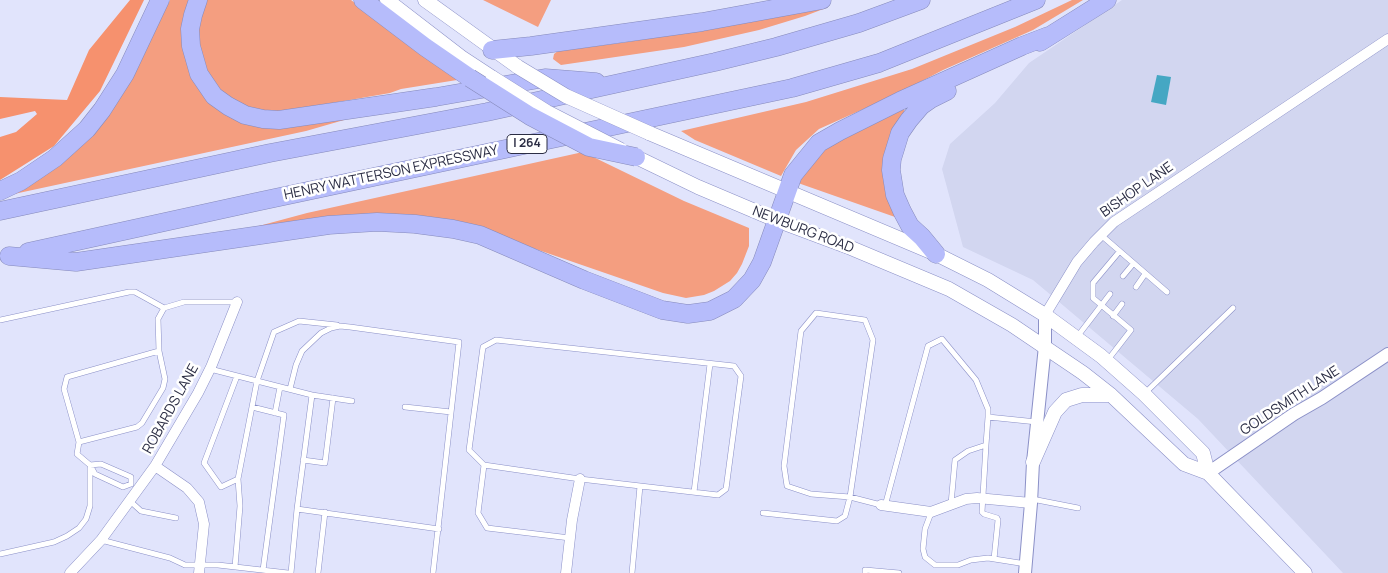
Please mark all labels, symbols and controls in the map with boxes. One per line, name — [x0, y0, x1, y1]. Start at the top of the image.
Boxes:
road number: I 264 — [507, 134, 547, 154]
street label: HENRY WATTERSON EXPRESSWAY — [282, 142, 500, 204]
street label: BISHOP LANE — [1097, 159, 1177, 221]
street label: NEWBURG ROAD — [750, 203, 856, 257]
street label: ROBARDS LANE — [139, 361, 203, 457]
street label: GOLDSMITH LANE — [1237, 363, 1343, 439]

